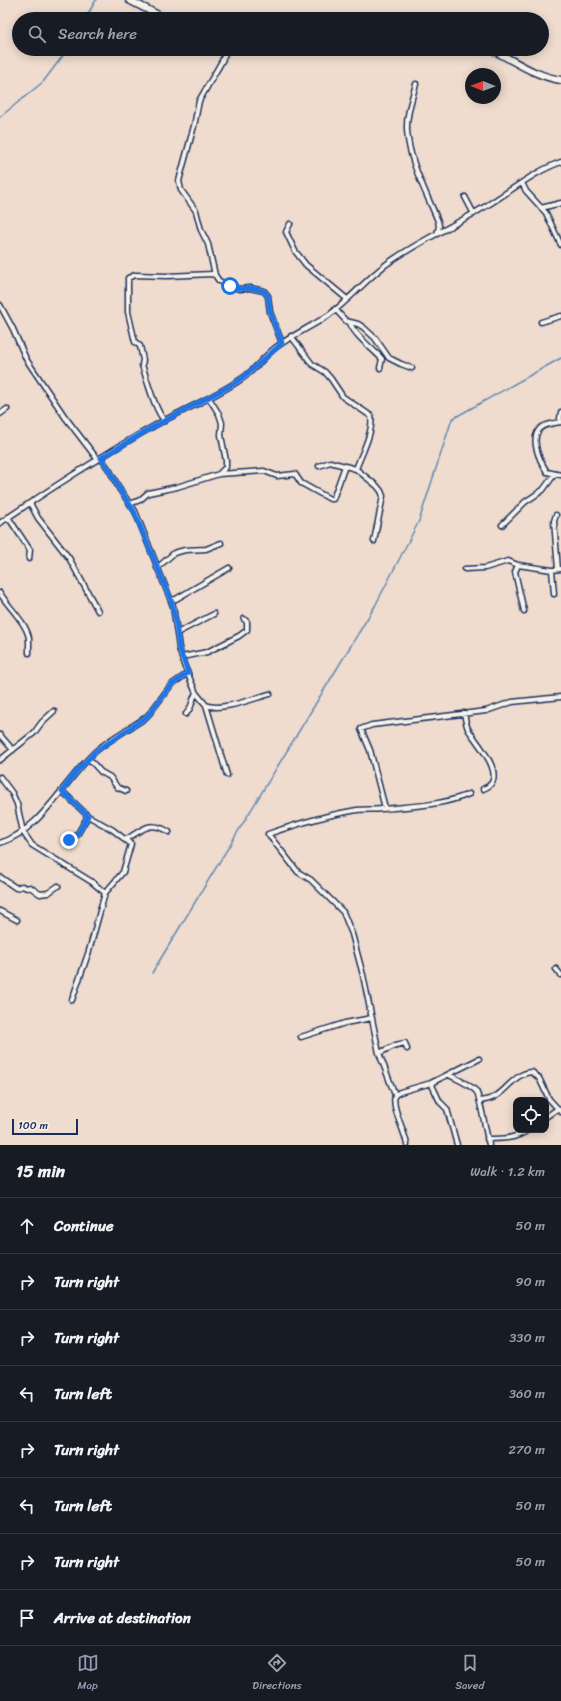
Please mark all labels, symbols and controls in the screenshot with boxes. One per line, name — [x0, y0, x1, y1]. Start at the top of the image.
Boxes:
search box — [12, 12, 549, 56]
text: Search here — [58, 21, 137, 47]
icon: search — [26, 23, 48, 45]
north arrow — [465, 68, 501, 104]
route start — [221, 277, 239, 295]
route end — [60, 831, 78, 849]
map controls — [513, 1097, 549, 1133]
button: locate — [513, 1097, 549, 1133]
text: 100 m — [18, 1116, 48, 1135]
scale bar — [12, 1117, 78, 1136]
text: 15 min — [16, 1156, 65, 1186]
text: Walk · 1.2 km — [470, 1160, 545, 1183]
text: Continue — [54, 1213, 114, 1239]
text: 50 m — [515, 1214, 545, 1237]
icon: ahead — [16, 1215, 38, 1237]
text: Turn right — [54, 1269, 119, 1295]
text: 90 m — [515, 1270, 545, 1293]
icon: right — [16, 1271, 38, 1293]
text: Turn right — [54, 1325, 119, 1351]
text: 330 m — [509, 1326, 545, 1349]
icon: right — [16, 1327, 38, 1349]
text: Turn left — [54, 1381, 112, 1407]
text: 360 m — [509, 1382, 545, 1405]
icon: left — [16, 1383, 38, 1405]
text: Turn right — [54, 1437, 119, 1463]
text: 270 m — [508, 1438, 545, 1461]
icon: right — [16, 1439, 38, 1461]
text: Turn left — [54, 1493, 112, 1519]
text: 50 m — [515, 1494, 545, 1517]
icon: left — [16, 1495, 38, 1517]
text: Turn right — [54, 1549, 119, 1575]
text: 50 m — [515, 1550, 545, 1573]
icon: right — [16, 1551, 38, 1573]
text: Arrive at destination — [54, 1605, 191, 1631]
icon: arrive — [16, 1607, 38, 1629]
tab: Map — [77, 1652, 99, 1695]
tab: Directions — [252, 1652, 302, 1695]
tab: Saved — [455, 1652, 484, 1695]

